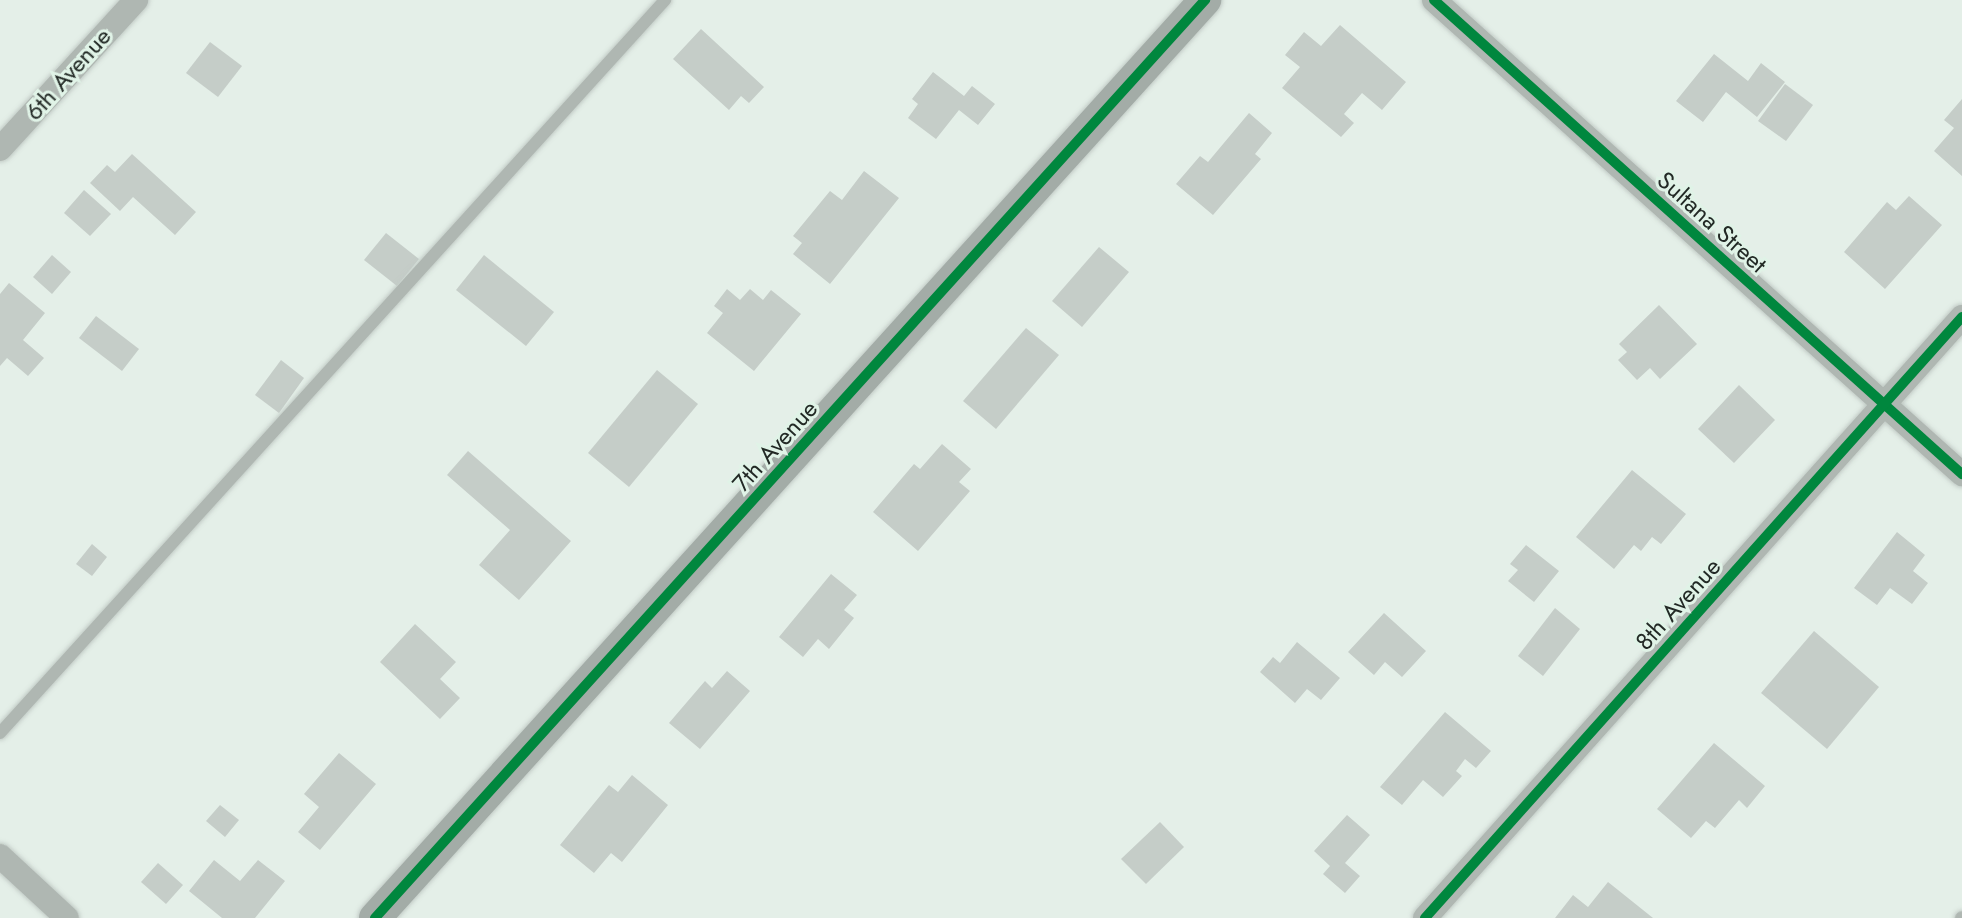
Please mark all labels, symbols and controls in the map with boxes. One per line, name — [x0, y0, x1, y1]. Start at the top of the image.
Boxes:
street label: 6th Avenue — [19, 22, 117, 126]
street label: Sultana Street — [1651, 165, 1773, 279]
street label: 7th Avenue — [727, 394, 823, 498]
street label: 8th Avenue — [1629, 552, 1727, 656]

